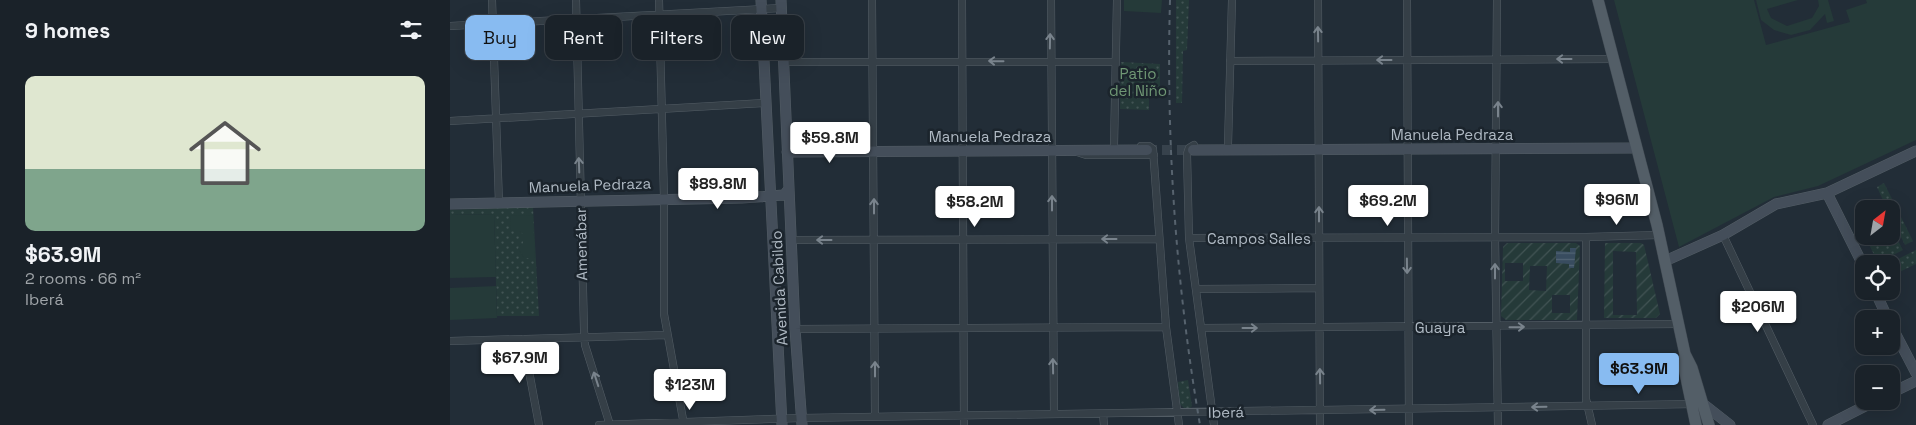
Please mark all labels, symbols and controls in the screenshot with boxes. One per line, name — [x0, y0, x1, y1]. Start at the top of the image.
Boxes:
chip: Buy — [465, 15, 535, 60]
chip: Rent — [545, 15, 622, 60]
chip: Filters — [632, 15, 721, 60]
chip: New — [731, 15, 804, 60]
icon: filters — [397, 16, 425, 44]
text: 9 homes — [25, 17, 110, 44]
one-way arrow — [1313, 26, 1323, 42]
one-way arrow — [1045, 33, 1055, 49]
one-way arrow — [1556, 54, 1572, 64]
one-way arrow — [1376, 55, 1392, 65]
one-way arrow — [988, 57, 1004, 66]
park label: Patio del Niño — [1109, 64, 1167, 100]
one-way arrow — [1493, 101, 1502, 117]
icon: home — [180, 108, 270, 198]
pin: $59.8M — [789, 121, 871, 164]
street label: Manuela Pedraza — [1391, 125, 1514, 144]
text: $59.8M — [801, 127, 859, 148]
street label: Manuela Pedraza — [929, 127, 1052, 146]
one-way arrow — [574, 158, 584, 174]
pin: $89.8M — [677, 168, 759, 210]
street label: Manuela Pedraza — [528, 173, 652, 197]
text: $89.8M — [689, 173, 747, 194]
pin: $69.2M — [1347, 184, 1429, 227]
pin: $96M — [1587, 184, 1647, 226]
pin: $58.2M — [934, 186, 1016, 228]
text: $96M — [1595, 189, 1639, 210]
text: $69.2M — [1359, 190, 1417, 211]
text: $58.2M — [946, 191, 1004, 212]
one-way arrow — [1047, 195, 1057, 212]
one-way arrow — [869, 198, 879, 214]
north arrow — [1855, 200, 1900, 245]
map controls — [1855, 200, 1900, 410]
one-way arrow — [1314, 206, 1324, 222]
street label: Amenábar — [571, 207, 591, 281]
street label: Campos Salles — [1207, 229, 1311, 248]
street label: Avenida Cabildo — [767, 230, 791, 346]
one-way arrow — [1102, 234, 1118, 244]
one-way arrow — [817, 235, 833, 245]
text: $63.9M — [25, 241, 101, 268]
button: locate — [1855, 255, 1900, 300]
one-way arrow — [1402, 258, 1412, 274]
one-way arrow — [1490, 264, 1500, 280]
text: 2 rooms · 66 m² — [25, 268, 141, 289]
text: Iberá — [25, 289, 64, 310]
pin: $206M — [1723, 290, 1793, 333]
text: $206M — [1731, 296, 1785, 317]
button: + — [1855, 310, 1900, 355]
street label: Guayra — [1415, 318, 1466, 337]
one-way arrow — [1508, 322, 1525, 332]
one-way arrow — [1241, 323, 1257, 333]
pin: $67.9M — [479, 342, 561, 384]
text: $67.9M — [492, 347, 548, 368]
pin: $63.9M — [1598, 352, 1680, 395]
one-way arrow — [1048, 358, 1058, 374]
text: $63.9M — [1610, 358, 1668, 379]
one-way arrow — [870, 361, 880, 377]
button: − — [1855, 365, 1900, 410]
pin: $123M — [655, 368, 725, 411]
one-way arrow — [1315, 369, 1325, 385]
one-way arrow — [590, 371, 600, 387]
text: $123M — [665, 374, 715, 395]
street label: Iberá — [1208, 402, 1245, 422]
one-way arrow — [1532, 403, 1548, 412]
one-way arrow — [1369, 405, 1386, 415]

